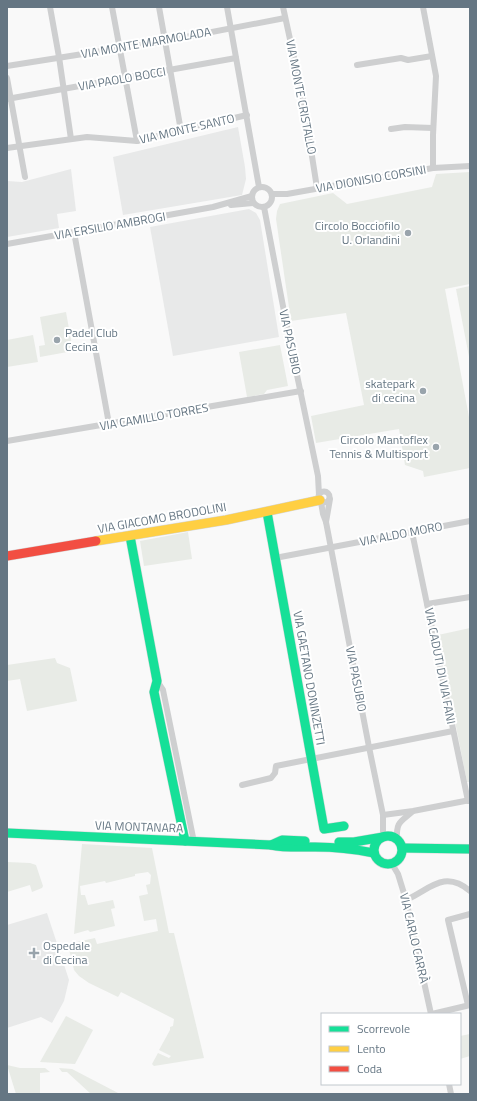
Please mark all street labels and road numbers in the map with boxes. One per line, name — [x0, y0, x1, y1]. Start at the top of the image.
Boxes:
street label: VIA MONTE MARMOLADA — [79, 22, 212, 63]
street label: VIA MONTE CRISTALLO — [281, 38, 322, 156]
street label: VIA PAOLO BOCCI — [77, 61, 167, 96]
street label: VIA MONTE SANTO — [137, 108, 236, 149]
street label: VIA DIONISIO CORSINI — [314, 159, 428, 198]
street label: VIA ERSILIO AMBROGI — [53, 206, 167, 245]
street label: VIA PASUBIO — [274, 308, 307, 376]
street label: VIA CAMILLO TORRES — [98, 398, 210, 435]
street label: VIA GIACOMO BRODOLINI — [96, 497, 228, 538]
street label: VIA ALDO MORO — [358, 516, 444, 551]
street label: VIA CADUTI DI VIA FANI — [420, 606, 461, 726]
street label: VIA GAETANO DONINZETTI — [288, 609, 331, 747]
street label: VIA PASUBIO — [341, 645, 372, 713]
street label: VIA MONTANARA — [94, 815, 184, 838]
street label: VIA CARLO CARRÀ — [395, 891, 434, 985]

